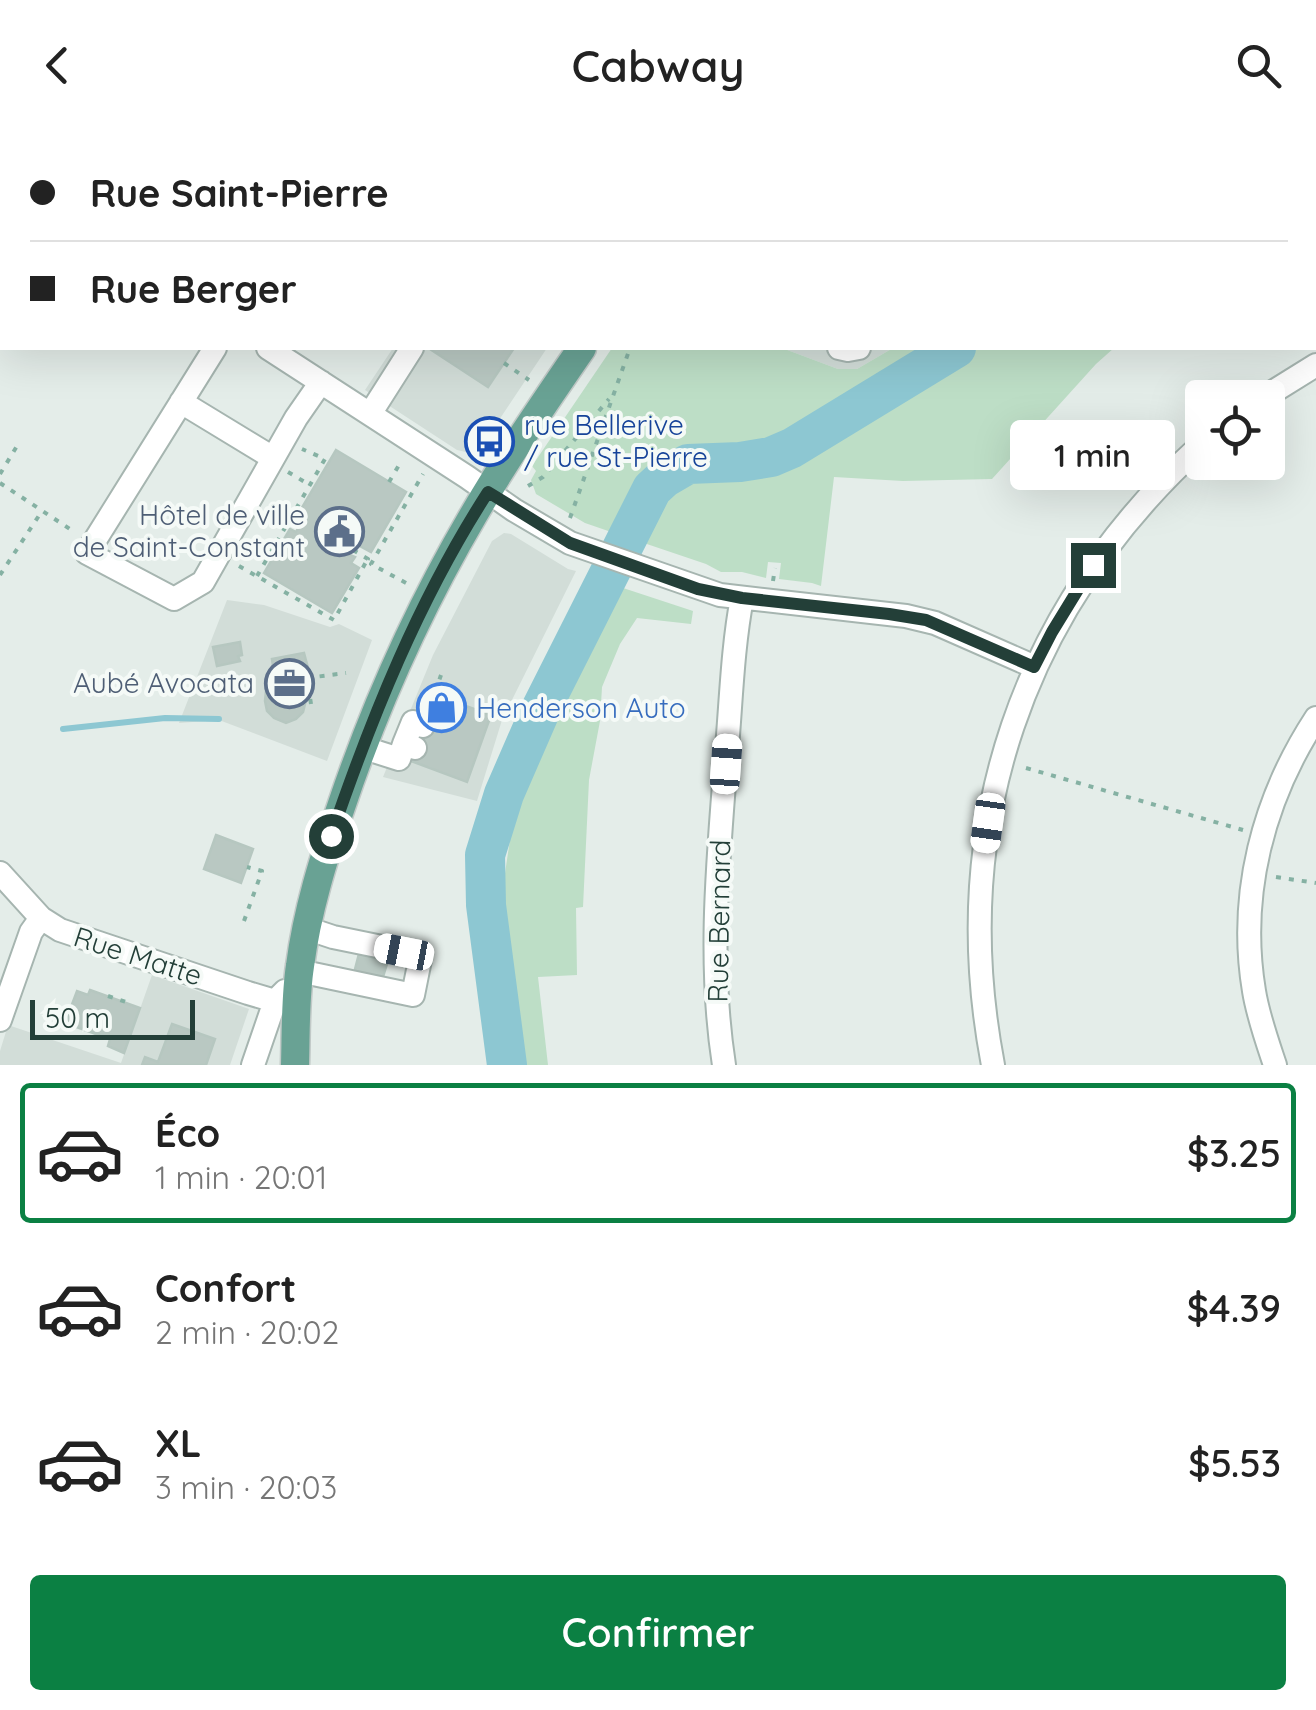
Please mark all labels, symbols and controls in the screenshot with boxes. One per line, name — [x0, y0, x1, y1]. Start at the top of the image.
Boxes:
text: Cabway — [571, 37, 745, 93]
icon: back — [30, 38, 85, 93]
icon: search — [1231, 38, 1286, 93]
text: Rue Saint-Pierre — [90, 169, 389, 217]
text: Rue Berger — [90, 265, 297, 313]
map controls — [1185, 380, 1285, 480]
button: locate — [1185, 380, 1285, 480]
place label: rue Bellerive / rue St-Pierre — [524, 407, 708, 474]
bus stop icon: rue Bellerive / rue St-Pierre — [463, 415, 515, 467]
callout: 1 min — [1010, 420, 1176, 490]
text: 1 min — [1054, 435, 1131, 475]
place label: Hôtel de ville de Saint-Constant — [73, 497, 305, 564]
public building icon: Hôtel de ville de Saint-Constant — [314, 505, 366, 557]
route end — [1071, 543, 1116, 588]
office icon: Aubé Avocata — [263, 657, 315, 709]
place label: Aubé Avocata — [73, 665, 254, 700]
shop icon: Henderson Auto — [415, 682, 467, 734]
place label: Henderson Auto — [476, 690, 686, 725]
car — [709, 733, 743, 795]
car — [969, 791, 1007, 855]
route start — [309, 814, 354, 859]
street label: Rue Bernard — [700, 839, 737, 1003]
street label: Rue Matte — [70, 918, 207, 993]
car — [372, 932, 436, 972]
scale bar — [30, 995, 195, 1040]
text: 50 m — [45, 1000, 110, 1035]
icon: car — [35, 1108, 125, 1198]
text: Éco — [155, 1109, 220, 1157]
text: $3.25 — [1187, 1129, 1281, 1177]
text: 1 min · 20:01 — [155, 1157, 327, 1197]
icon: car — [35, 1263, 125, 1353]
text: Confort — [155, 1264, 296, 1312]
text: $4.39 — [1187, 1284, 1281, 1332]
text: 2 min · 20:02 — [155, 1312, 339, 1352]
icon: car — [35, 1418, 125, 1508]
text: XL — [155, 1419, 201, 1467]
text: $5.53 — [1188, 1439, 1281, 1487]
text: 3 min · 20:03 — [155, 1467, 337, 1507]
button: Confirmer — [30, 1575, 1286, 1690]

